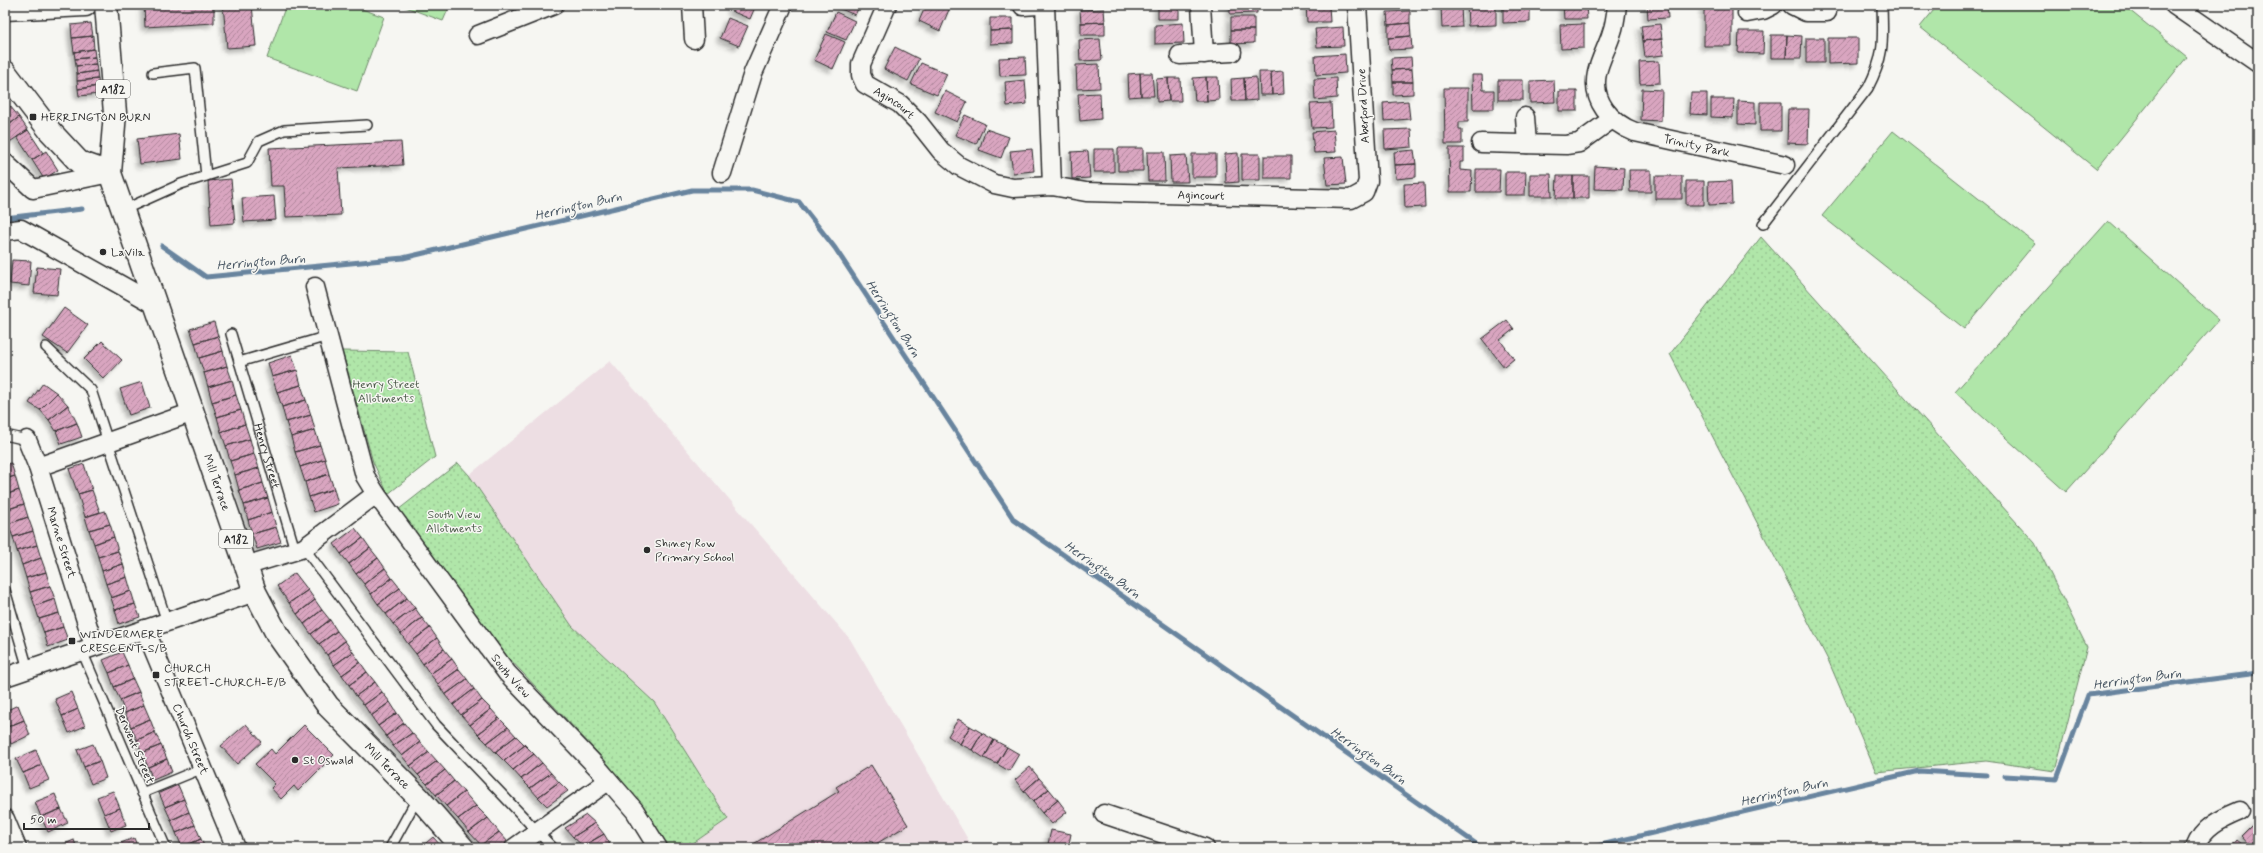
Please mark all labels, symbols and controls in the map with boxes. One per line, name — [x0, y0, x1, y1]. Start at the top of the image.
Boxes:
street label: Aberford Drive — [1354, 68, 1375, 144]
road number: A182 — [96, 80, 130, 98]
street label: Agincourt — [870, 83, 918, 123]
place label: HERRINGTON BURN — [41, 110, 151, 126]
marker: HERRINGTON BURN — [28, 112, 38, 122]
street label: Trinity Park — [1662, 131, 1731, 162]
street label: Agincourt — [1177, 187, 1225, 205]
water label: Herrington Burn — [533, 188, 624, 227]
place label: LaVila — [111, 245, 145, 261]
marker: LaVila — [98, 247, 108, 257]
water label: Herrington Burn — [216, 250, 307, 277]
water label: Herrington Burn — [860, 277, 924, 362]
park label: Henry Street Allotments — [352, 377, 420, 407]
street label: Henry Street — [249, 422, 283, 491]
street label: Mill Terrace — [199, 452, 233, 514]
street label: Marne Street — [42, 505, 79, 580]
park label: South View Allotments — [426, 507, 483, 537]
road number: A182 — [219, 530, 253, 548]
place label: Shiney Row Primary School — [655, 536, 734, 566]
water label: Herrington Burn — [1060, 538, 1144, 605]
marker: Shiney Row Primary School — [642, 545, 652, 555]
place label: WINDERMERE CRESCENT-S/B — [80, 627, 168, 657]
marker: WINDERMERE CRESCENT-S/B — [67, 636, 77, 646]
street label: South View — [487, 651, 534, 702]
place label: CHURCH STREET-CHURCH-E/B — [164, 661, 287, 691]
water label: Herrington Burn — [2092, 665, 2183, 696]
marker: CHURCH STREET-CHURCH-E/B — [151, 670, 161, 680]
street label: Church Street — [168, 701, 212, 777]
street label: Derwent Street — [111, 704, 158, 787]
water label: Herrington Burn — [1326, 724, 1410, 791]
street label: Mill Terrace — [360, 740, 413, 794]
place label: St Oswald — [303, 753, 354, 769]
marker: St Oswald — [290, 755, 300, 765]
water label: Herrington Burn — [1739, 774, 1830, 813]
scale bar — [24, 805, 149, 831]
text: 50 m — [30, 812, 57, 828]

